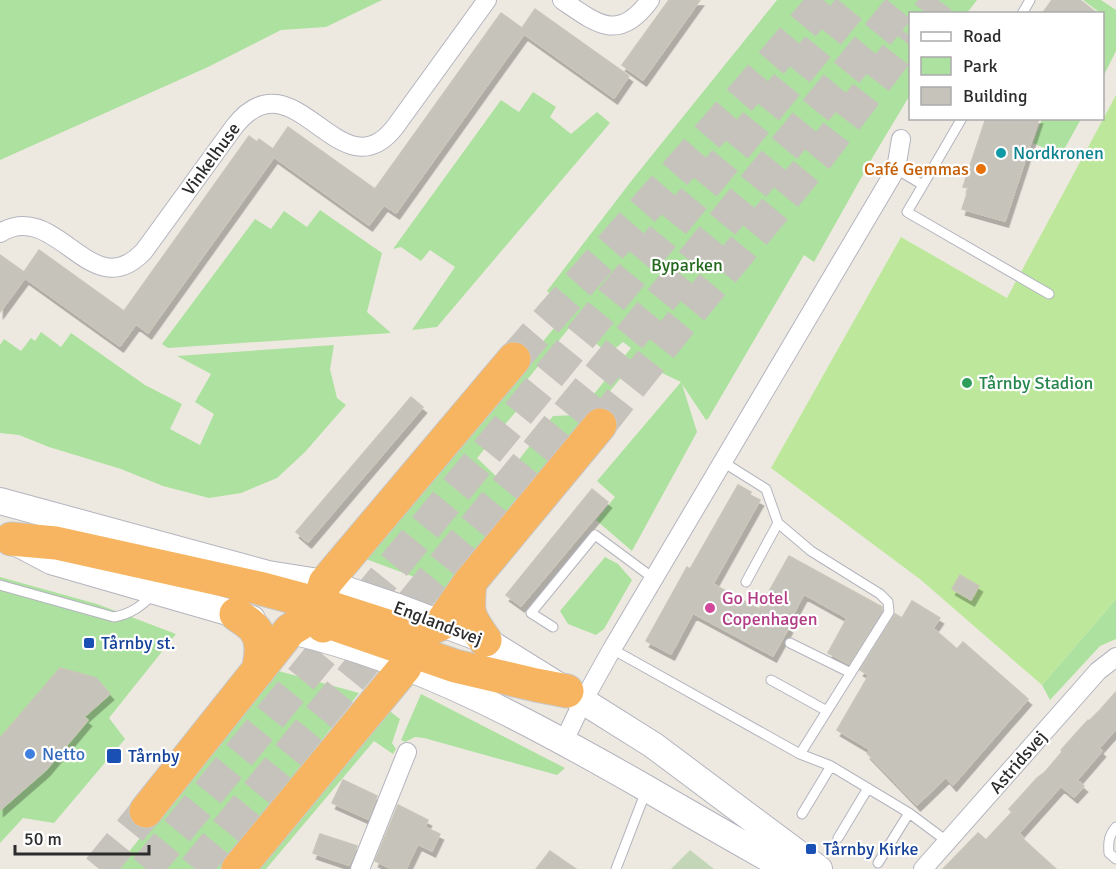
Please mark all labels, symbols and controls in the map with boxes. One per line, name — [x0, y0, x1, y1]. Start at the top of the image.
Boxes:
legend — [909, 12, 1104, 120]
text: Road — [963, 25, 1002, 47]
text: Park — [963, 55, 998, 77]
text: Building — [963, 85, 1027, 107]
street label: Vinkelhuse — [177, 118, 245, 200]
place label: Nordkronen — [1013, 142, 1104, 164]
marker: Nordkronen — [994, 146, 1008, 160]
place label: Café Gemmas — [864, 158, 969, 180]
marker: Café Gemmas — [974, 162, 988, 176]
park label: Byparken — [651, 254, 723, 276]
place label: Tårnby Stadion — [979, 372, 1093, 394]
marker: Tårnby Stadion — [960, 376, 974, 390]
place label: Go Hotel Copenhagen — [722, 587, 818, 630]
street label: Englandsvej — [391, 596, 485, 650]
marker: Go Hotel Copenhagen — [703, 601, 717, 615]
place label: Tårnby st. — [101, 632, 175, 654]
marker: Tårnby st. — [82, 636, 96, 650]
street label: Astridsvej — [985, 726, 1051, 798]
place label: Netto — [42, 743, 85, 765]
place label: Tårnby — [128, 745, 180, 767]
marker: Netto — [23, 747, 37, 761]
marker: Tårnby — [105, 747, 123, 765]
scale bar — [15, 818, 148, 856]
text: 50 m — [24, 828, 62, 850]
place label: Tårnby Kirke — [823, 838, 918, 860]
marker: Tårnby Kirke — [804, 842, 818, 856]

